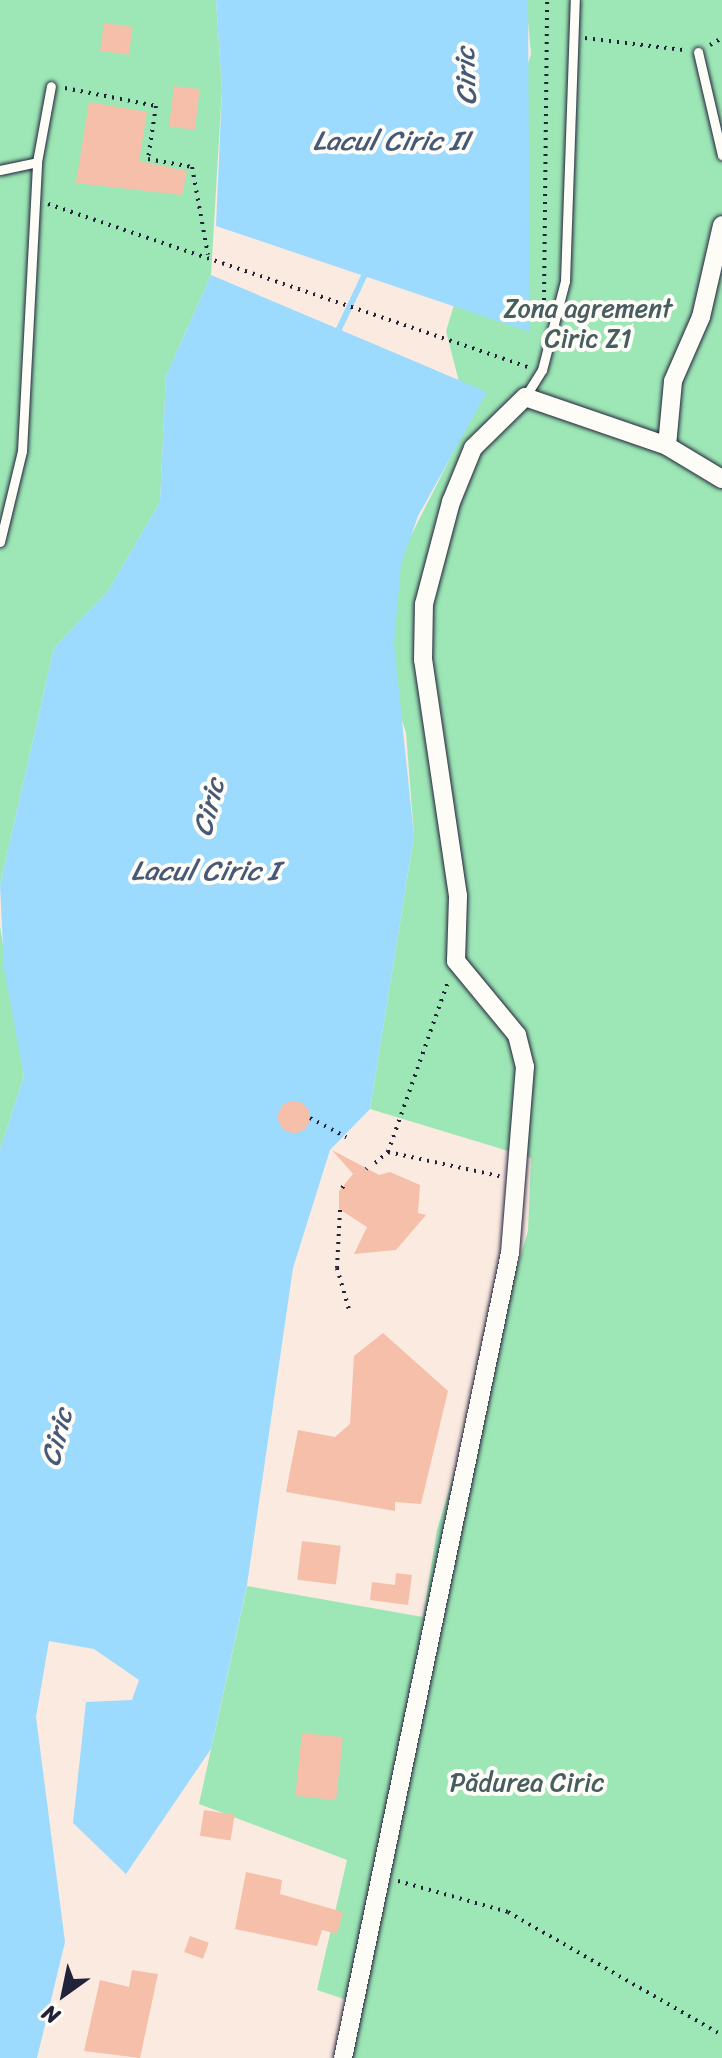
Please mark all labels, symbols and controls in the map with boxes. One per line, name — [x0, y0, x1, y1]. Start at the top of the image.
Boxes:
water label: Ciric — [448, 46, 484, 106]
water label: Lacul Ciric II — [313, 124, 469, 158]
park label: Zona agrement Ciric Z1 — [503, 293, 673, 354]
water label: Ciric — [186, 775, 232, 839]
water label: Lacul Ciric I — [131, 854, 279, 888]
water label: Ciric — [34, 1405, 80, 1469]
park label: Pădurea Ciric — [450, 1767, 604, 1799]
north arrow — [24, 1954, 104, 2034]
text: N — [34, 1994, 68, 2035]

